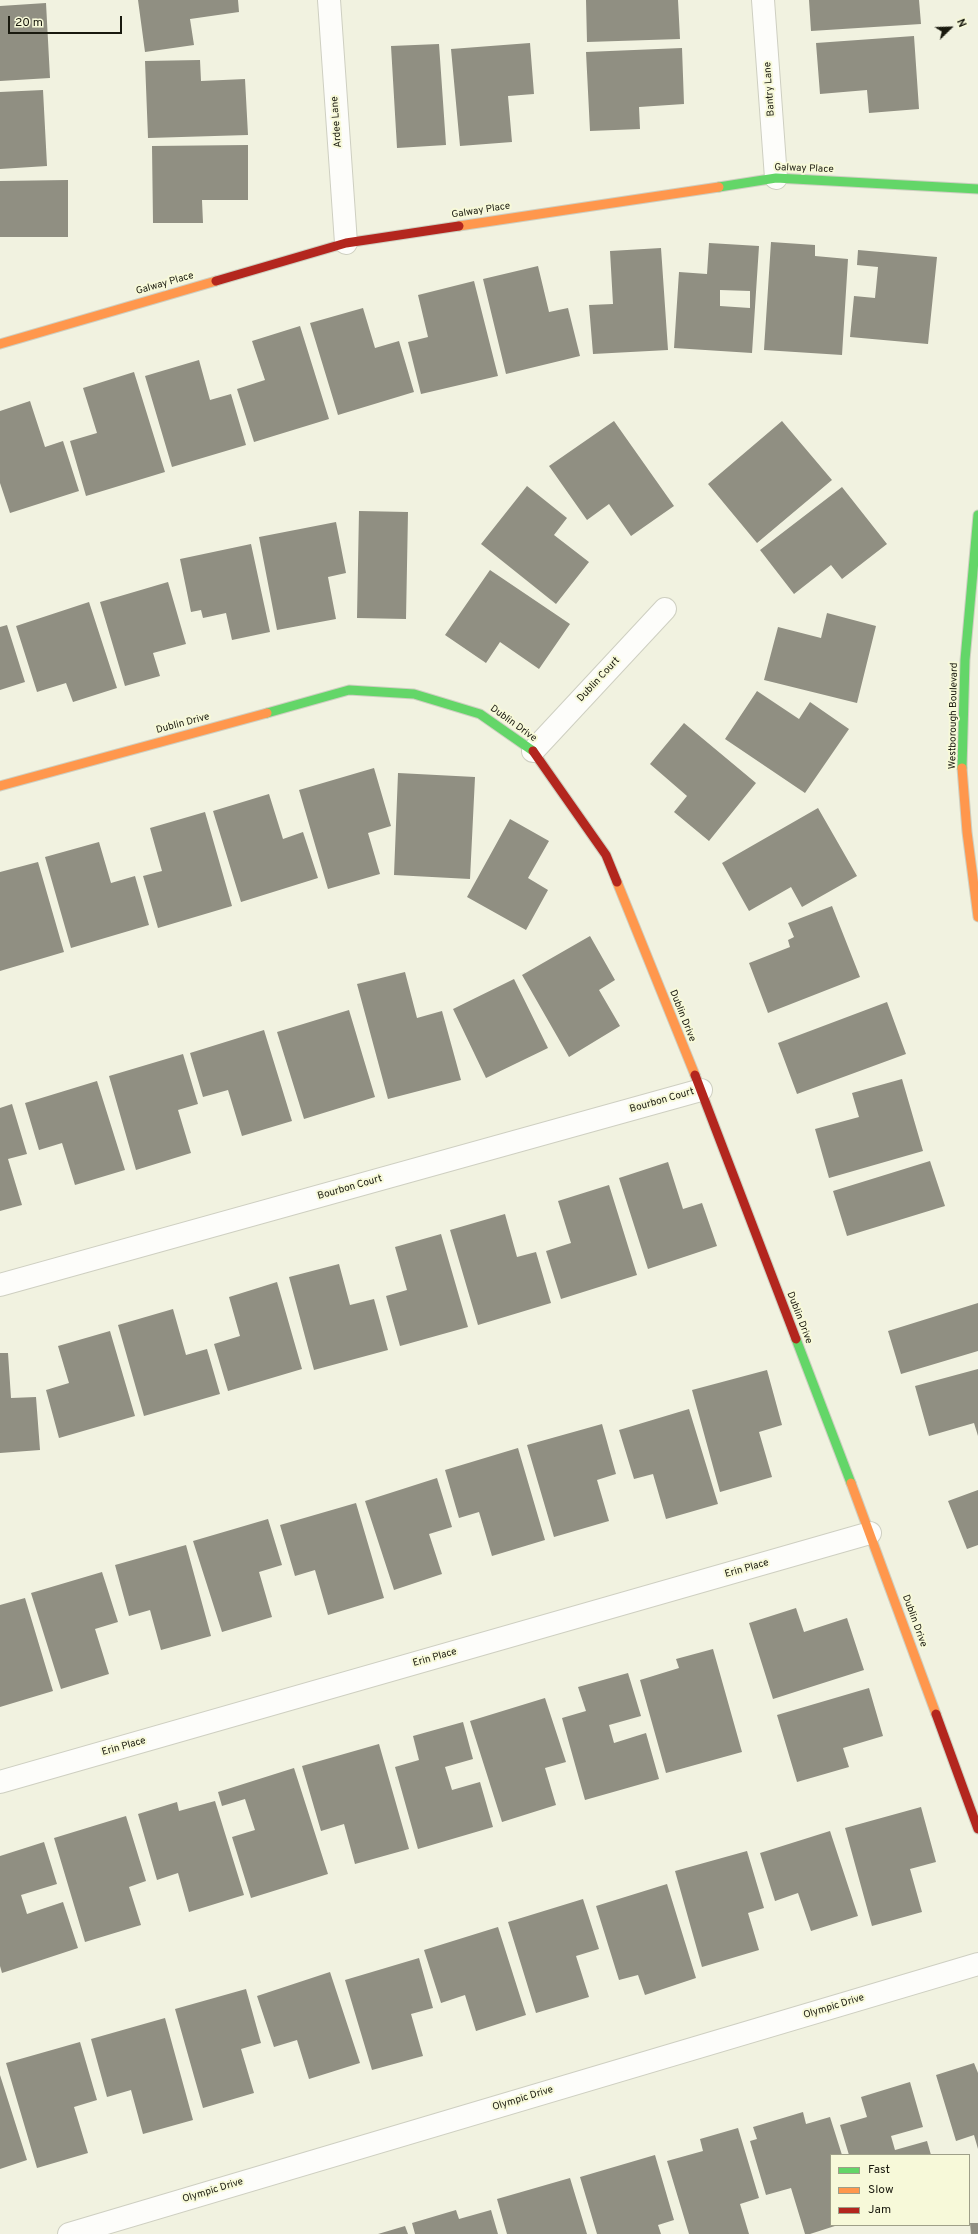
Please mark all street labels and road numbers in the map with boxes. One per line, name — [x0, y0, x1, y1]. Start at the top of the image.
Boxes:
street label: Bantry Lane — [762, 61, 778, 117]
street label: Ardee Lane — [329, 96, 345, 148]
street label: Galway Place — [774, 162, 834, 176]
street label: Galway Place — [451, 200, 511, 222]
street label: Galway Place — [135, 270, 195, 298]
street label: Dublin Court — [575, 655, 623, 705]
street label: Westborough Boulevard — [947, 663, 961, 769]
street label: Dublin Drive — [487, 703, 539, 745]
street label: Dublin Drive — [155, 711, 211, 737]
street label: Dublin Drive — [666, 988, 698, 1044]
street label: Bourbon Court — [628, 1086, 696, 1116]
street label: Bourbon Court — [316, 1173, 384, 1203]
street label: Dublin Drive — [784, 1290, 814, 1346]
street label: Erin Place — [724, 1557, 770, 1581]
street label: Dublin Drive — [899, 1593, 929, 1649]
street label: Erin Place — [412, 1646, 458, 1670]
street label: Erin Place — [101, 1735, 147, 1759]
street label: Olympic Drive — [802, 1992, 866, 2022]
street label: Olympic Drive — [491, 2084, 555, 2114]
street label: Olympic Drive — [181, 2176, 245, 2206]

